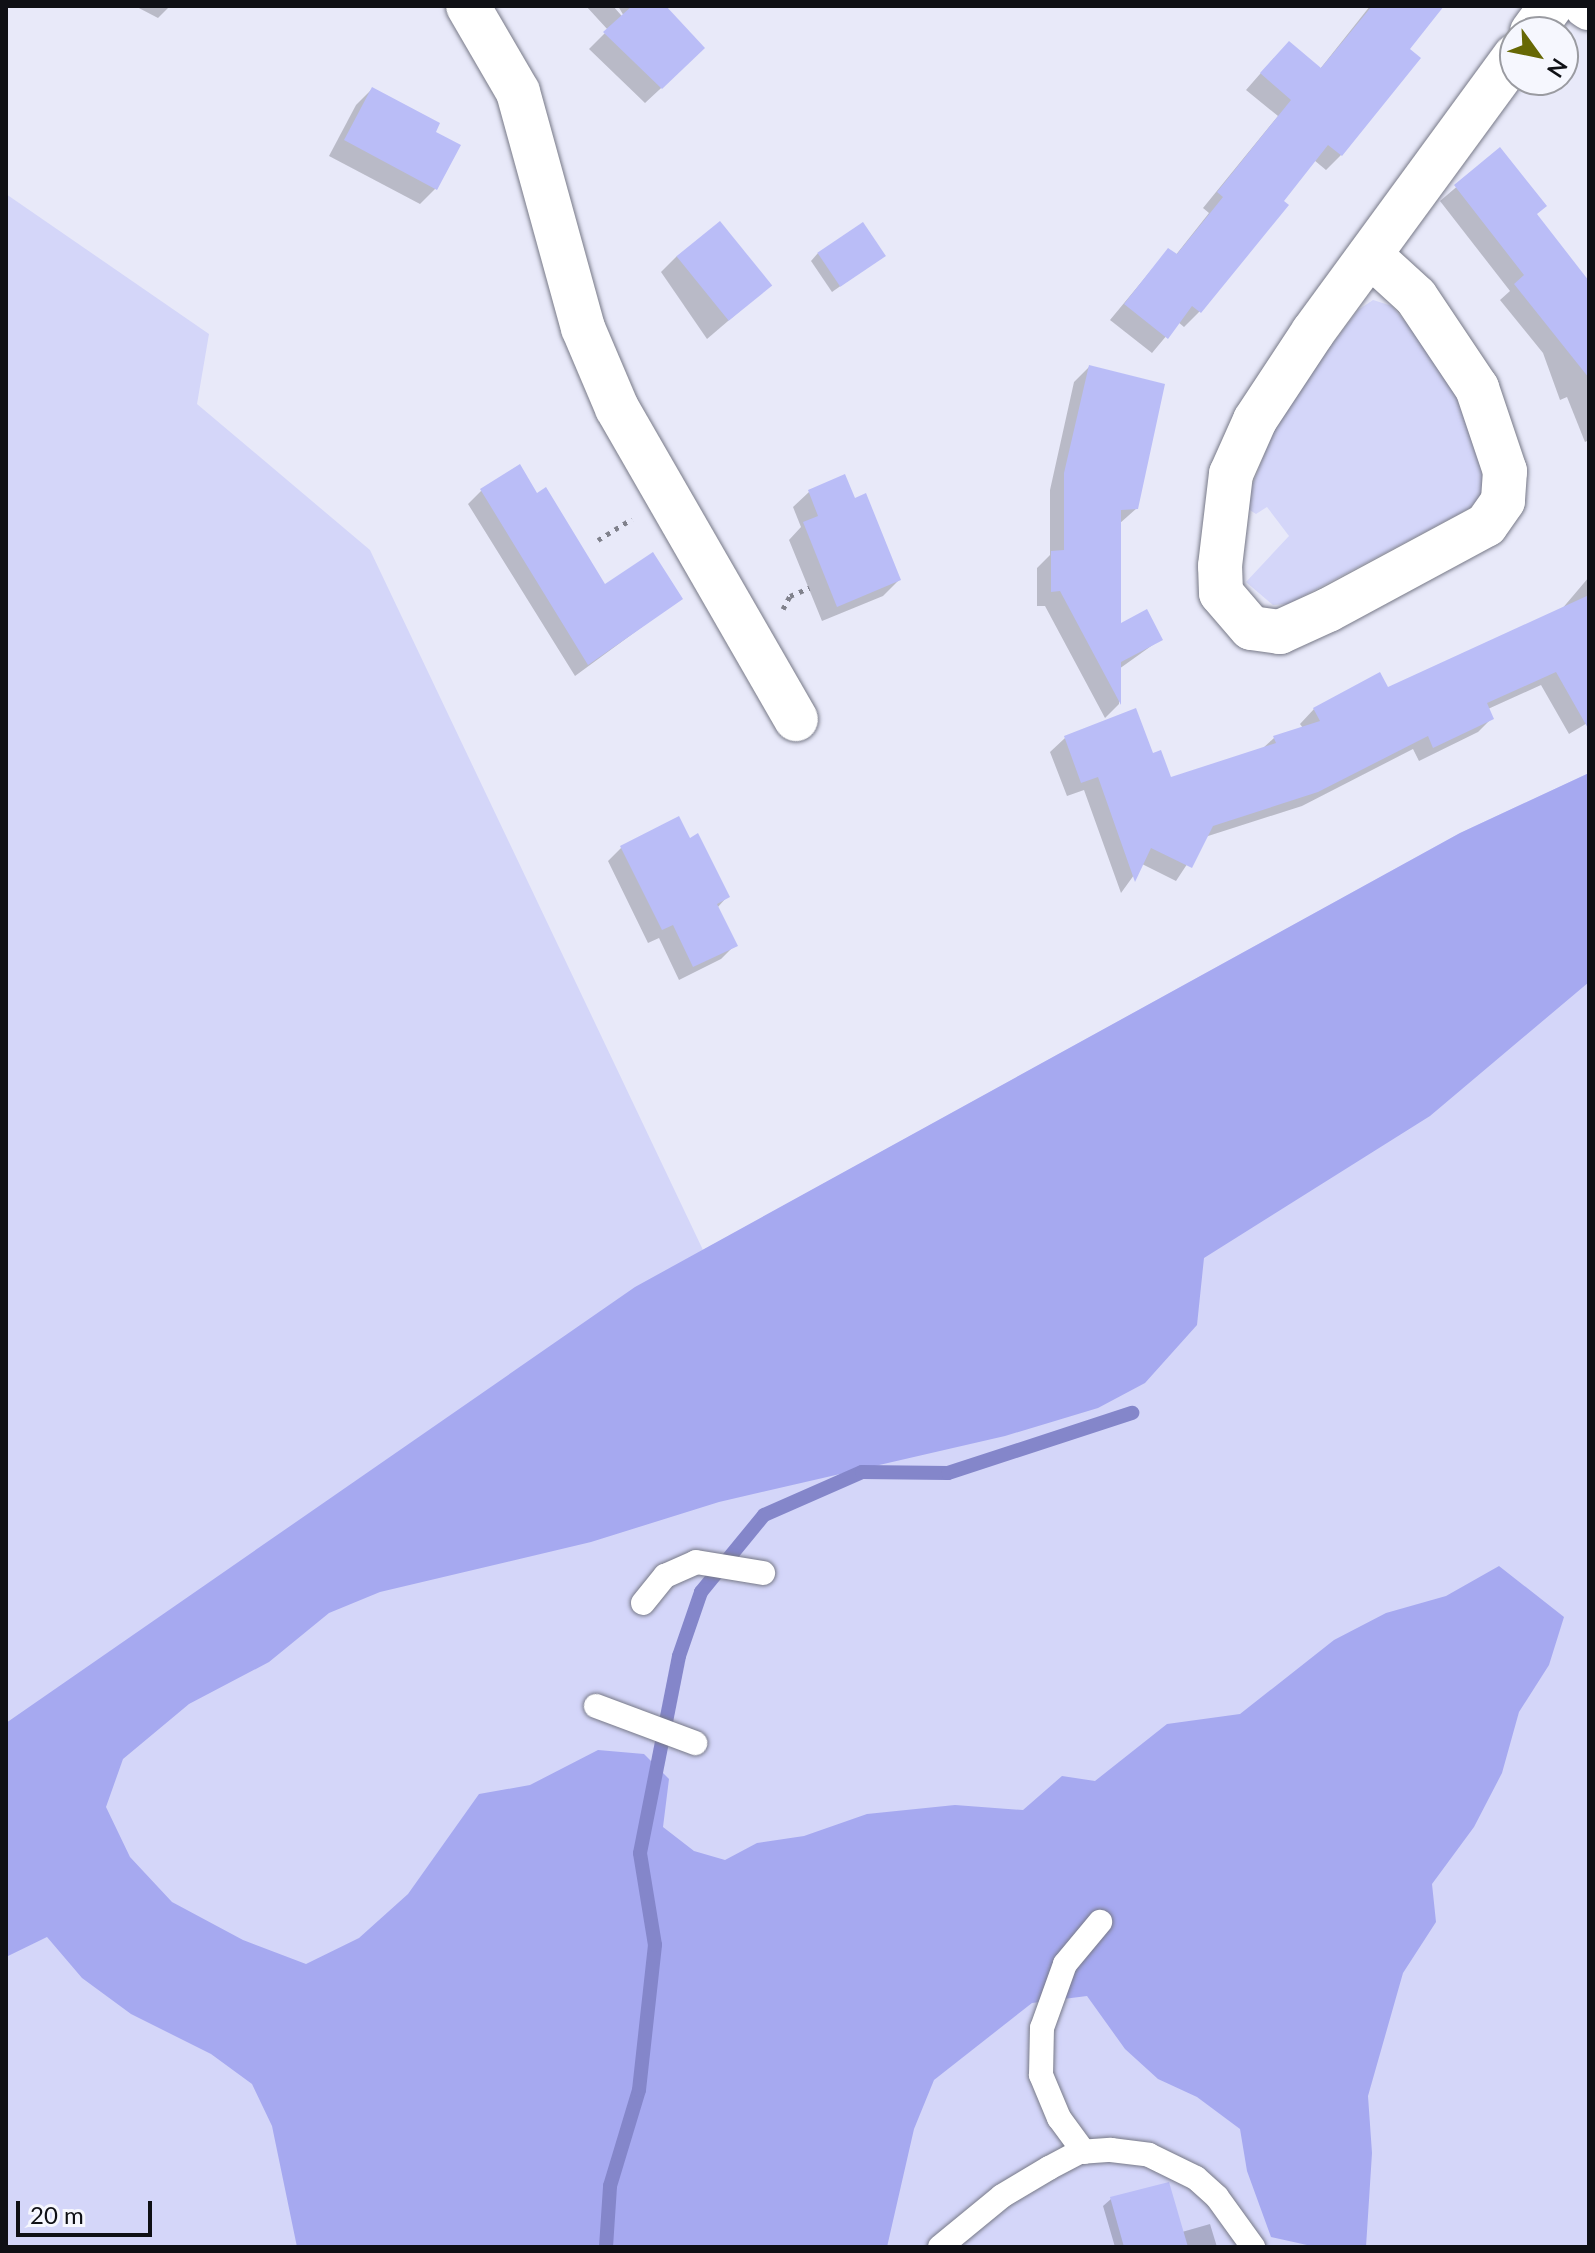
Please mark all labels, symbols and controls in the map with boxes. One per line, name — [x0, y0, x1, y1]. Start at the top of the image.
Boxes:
north arrow — [1499, 16, 1579, 96]
text: N — [1542, 54, 1574, 83]
scale bar — [20, 2185, 156, 2235]
text: 20 m — [30, 2200, 84, 2229]

